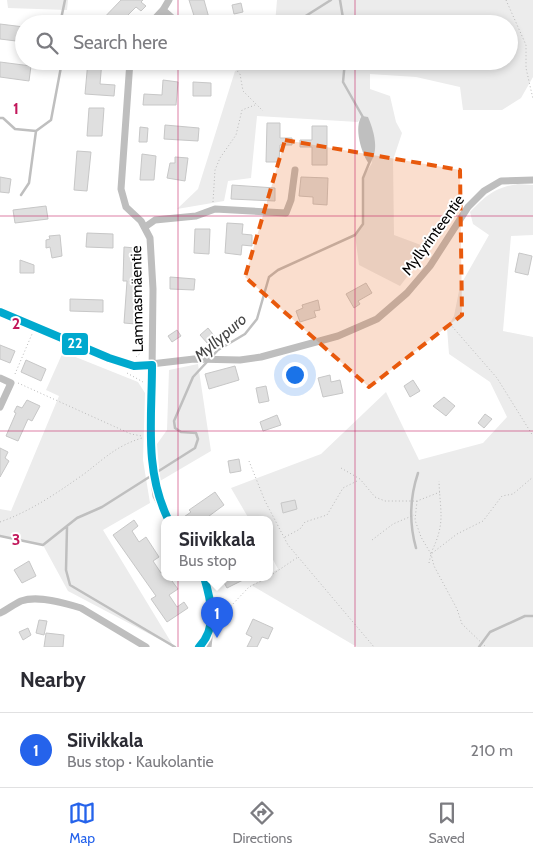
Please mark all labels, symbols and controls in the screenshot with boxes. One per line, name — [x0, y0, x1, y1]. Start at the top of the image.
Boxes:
search box — [15, 15, 518, 70]
icon: search — [33, 29, 61, 57]
text: Search here — [73, 31, 167, 54]
text: 1 — [13, 99, 19, 118]
street label: Myllyrinteentie — [398, 191, 468, 279]
street label: Lammasmäentie — [127, 245, 147, 352]
water label: Myllypuro — [190, 310, 250, 366]
text: 2 — [12, 314, 20, 333]
line badge: 22 — [61, 332, 89, 356]
text: 22 — [68, 334, 82, 352]
your location — [282, 362, 308, 388]
popup — [161, 516, 273, 581]
text: Siivikkala — [179, 528, 255, 551]
text: 3 — [12, 530, 20, 549]
text: Bus stop — [179, 551, 237, 570]
pin: 1 — [201, 597, 233, 638]
text: Nearby — [20, 667, 86, 692]
text: Siivikkala — [67, 729, 143, 752]
text: 1 — [33, 741, 39, 760]
text: 210 m — [471, 741, 513, 760]
text: Bus stop · Kaukolantie — [67, 752, 214, 771]
tab: Map — [68, 799, 96, 847]
tab: Directions — [232, 799, 292, 847]
tab: Saved — [428, 799, 465, 847]

